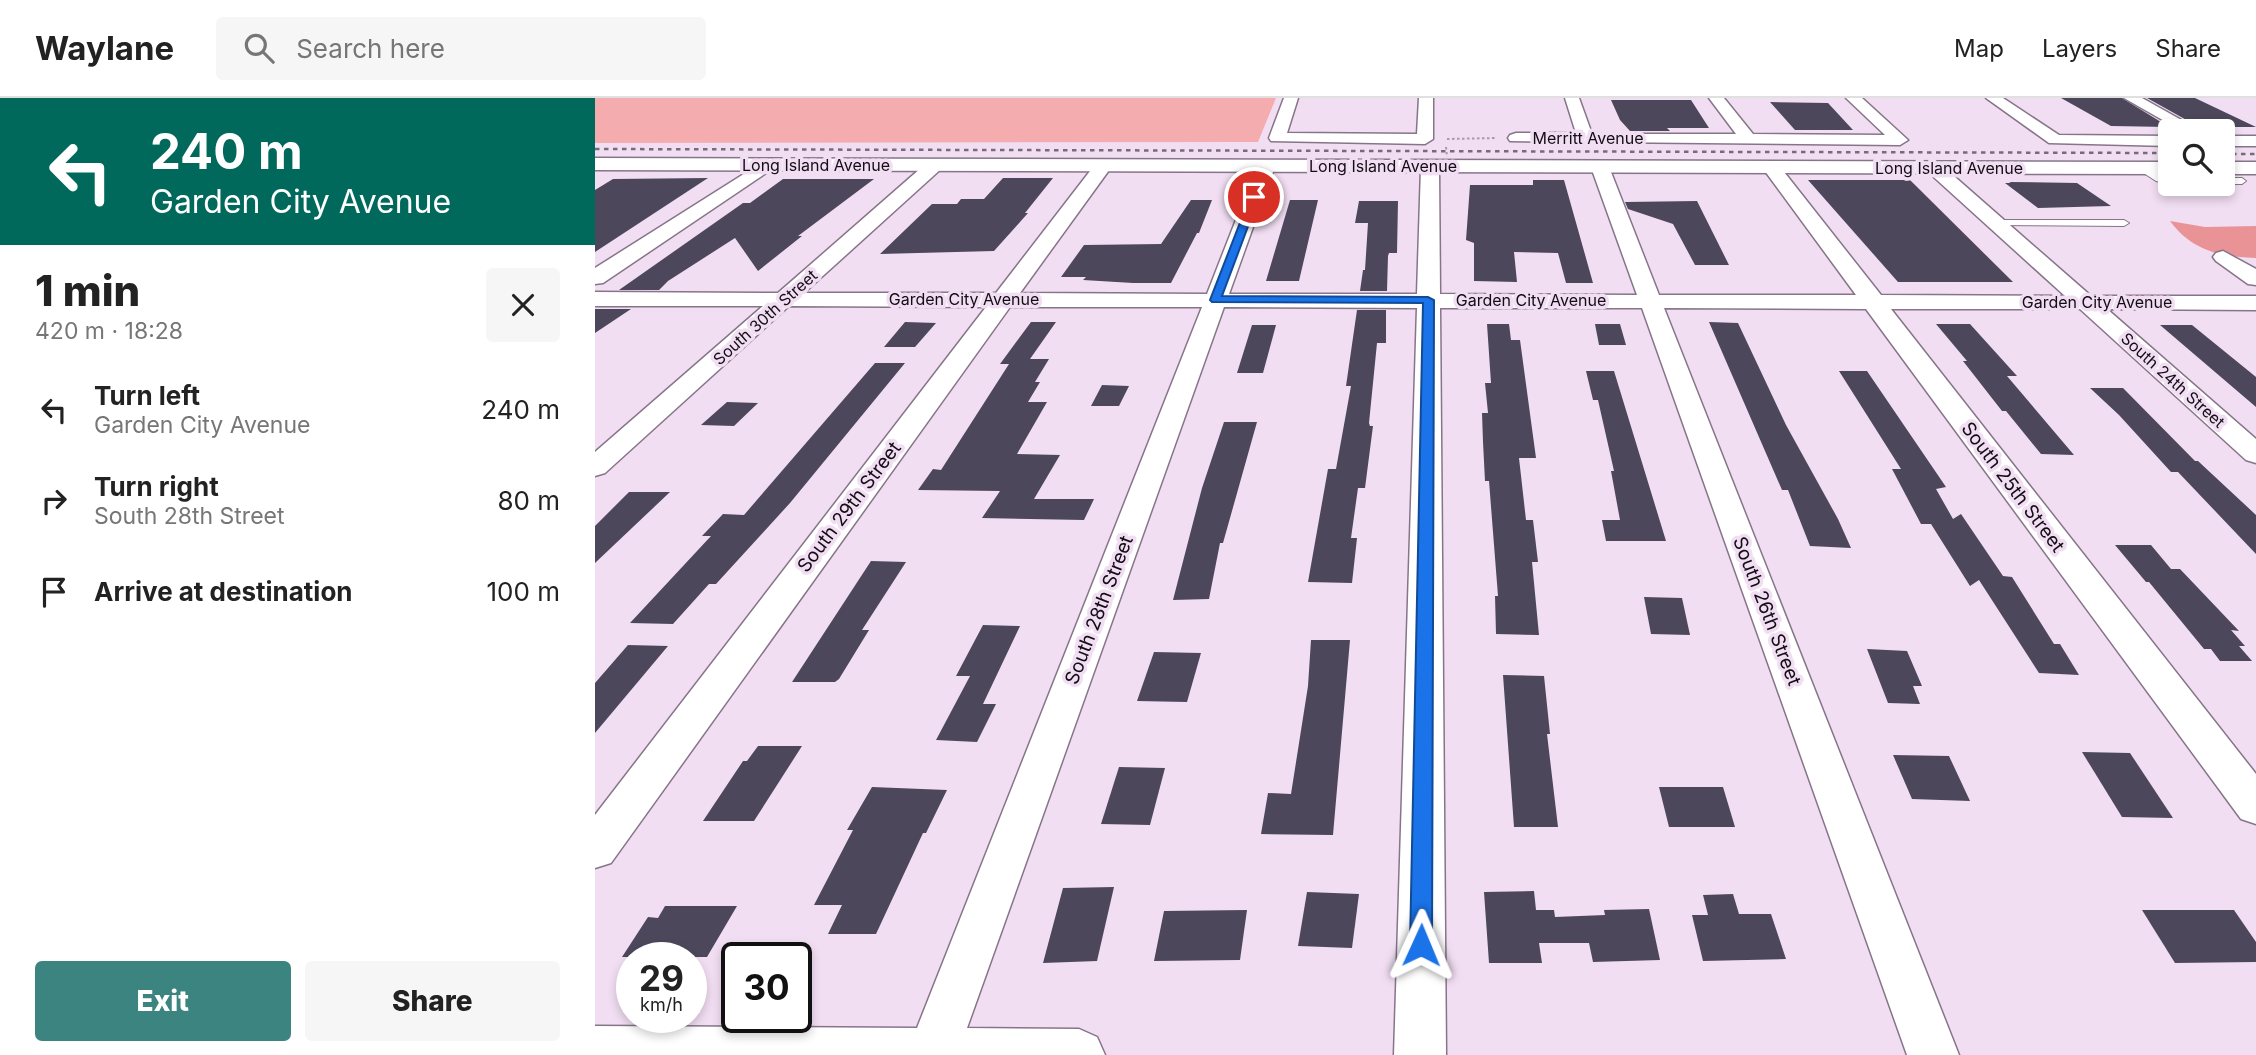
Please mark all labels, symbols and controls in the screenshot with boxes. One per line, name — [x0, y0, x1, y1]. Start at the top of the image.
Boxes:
search box — [216, 17, 706, 80]
text: Waylane — [35, 28, 174, 68]
icon: search — [240, 29, 278, 67]
text: Search here — [296, 33, 445, 64]
text: Map — [1954, 34, 2004, 63]
text: Layers — [2042, 34, 2117, 63]
text: Share — [2155, 34, 2221, 63]
map controls — [2158, 119, 2235, 196]
button: search — [2158, 119, 2235, 196]
text: 240 m — [150, 122, 303, 181]
icon: left — [35, 126, 126, 217]
street label: Merritt Avenue — [1533, 128, 1643, 148]
street label: Long Island Avenue — [742, 155, 890, 175]
street label: Long Island Avenue — [1309, 156, 1457, 176]
street label: Long Island Avenue — [1875, 158, 2023, 178]
pin — [1224, 167, 1284, 227]
icon: arrive — [1235, 178, 1273, 216]
text: Garden City Avenue — [150, 182, 451, 221]
text: 1 min — [35, 265, 140, 316]
street label: South 30th Street — [709, 265, 821, 369]
button: close — [486, 268, 560, 342]
street label: Garden City Avenue — [889, 289, 1039, 309]
street label: Garden City Avenue — [1456, 290, 1606, 310]
street label: Garden City Avenue — [2022, 292, 2172, 312]
text: 420 m · 18:28 — [35, 317, 183, 345]
street label: South 24th Street — [2117, 328, 2229, 432]
text: Turn left — [94, 380, 200, 411]
icon: left — [35, 391, 73, 429]
text: 240 m — [481, 394, 560, 425]
text: Garden City Avenue — [94, 411, 310, 439]
street label: South 25th Street — [1957, 417, 2069, 557]
street label: South 29th Street — [792, 437, 906, 577]
text: Turn right — [94, 471, 219, 502]
icon: right — [35, 482, 73, 520]
text: 80 m — [497, 485, 560, 516]
text: South 28th Street — [94, 502, 285, 530]
street label: South 28th Street — [1060, 532, 1138, 688]
street label: South 26th Street — [1728, 533, 1806, 689]
icon: arrive — [35, 573, 73, 611]
text: Arrive at destination — [94, 576, 353, 607]
text: 100 m — [487, 576, 560, 607]
position arrow — [1384, 908, 1458, 982]
speed limit sign: 30 — [721, 942, 812, 1033]
text: 29 — [639, 957, 684, 999]
button: Exit — [35, 961, 291, 1041]
button: Share — [305, 961, 560, 1041]
text: km/h — [640, 994, 683, 1015]

